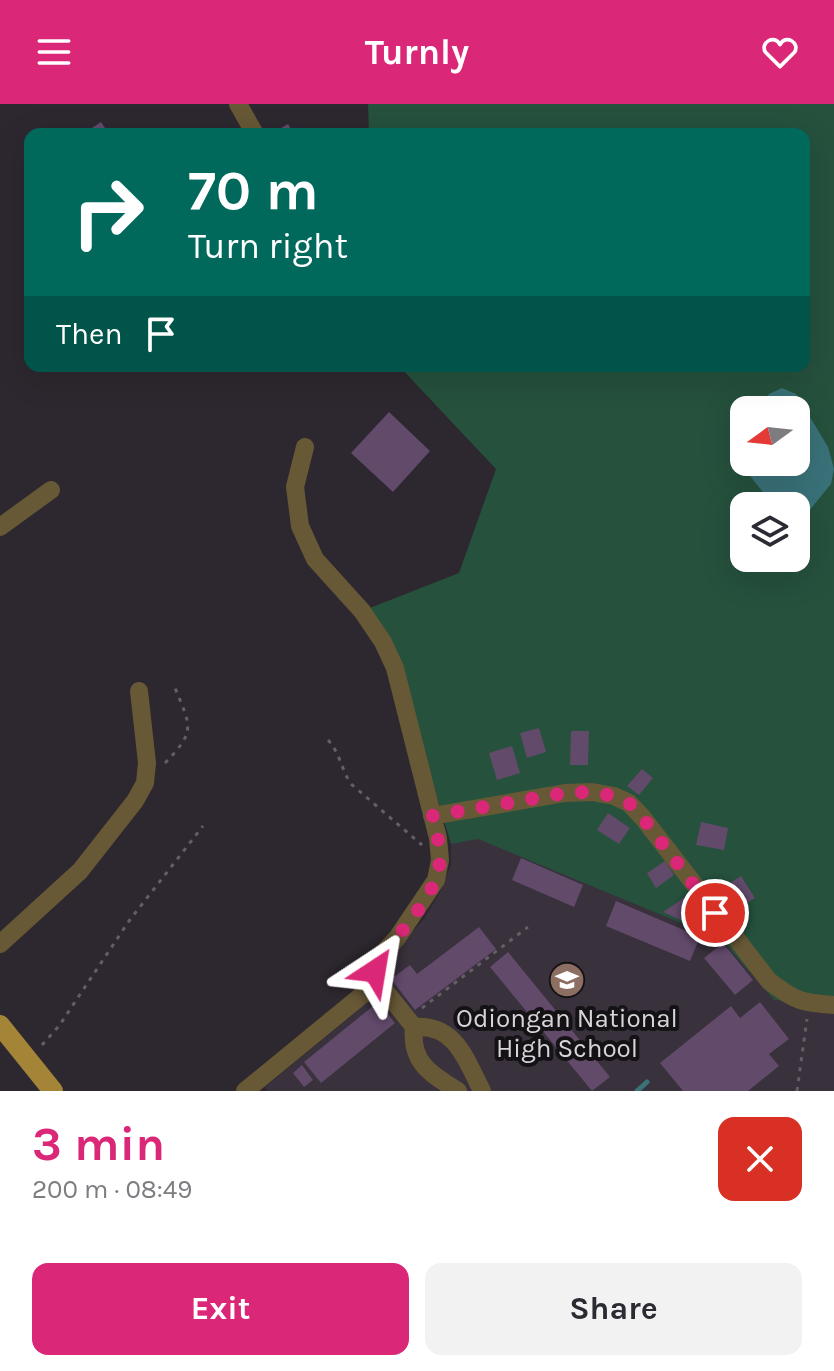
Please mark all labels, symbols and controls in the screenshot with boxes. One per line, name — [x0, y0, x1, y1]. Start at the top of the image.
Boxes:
icon: menu — [32, 30, 76, 74]
icon: heart — [758, 30, 802, 74]
text: Turnly — [365, 31, 469, 73]
text: 70 m — [188, 158, 319, 223]
icon: right — [56, 160, 160, 264]
text: Turn right — [188, 225, 348, 267]
icon: arrive — [139, 312, 183, 356]
text: Then — [56, 316, 123, 352]
north arrow — [730, 396, 810, 476]
map controls — [730, 396, 810, 572]
button: layers — [730, 492, 810, 572]
pin — [681, 879, 749, 947]
icon: arrive — [693, 891, 737, 935]
position arrow — [333, 929, 417, 1013]
school or university icon: Odiongan National High School — [548, 961, 586, 999]
place label: Odiongan National High School — [456, 1003, 678, 1064]
text: 3 min — [32, 1116, 165, 1172]
button: close — [718, 1117, 802, 1201]
text: 200 m · 08:49 — [32, 1174, 192, 1205]
button: Exit — [32, 1263, 409, 1355]
button: Share — [425, 1263, 802, 1355]

